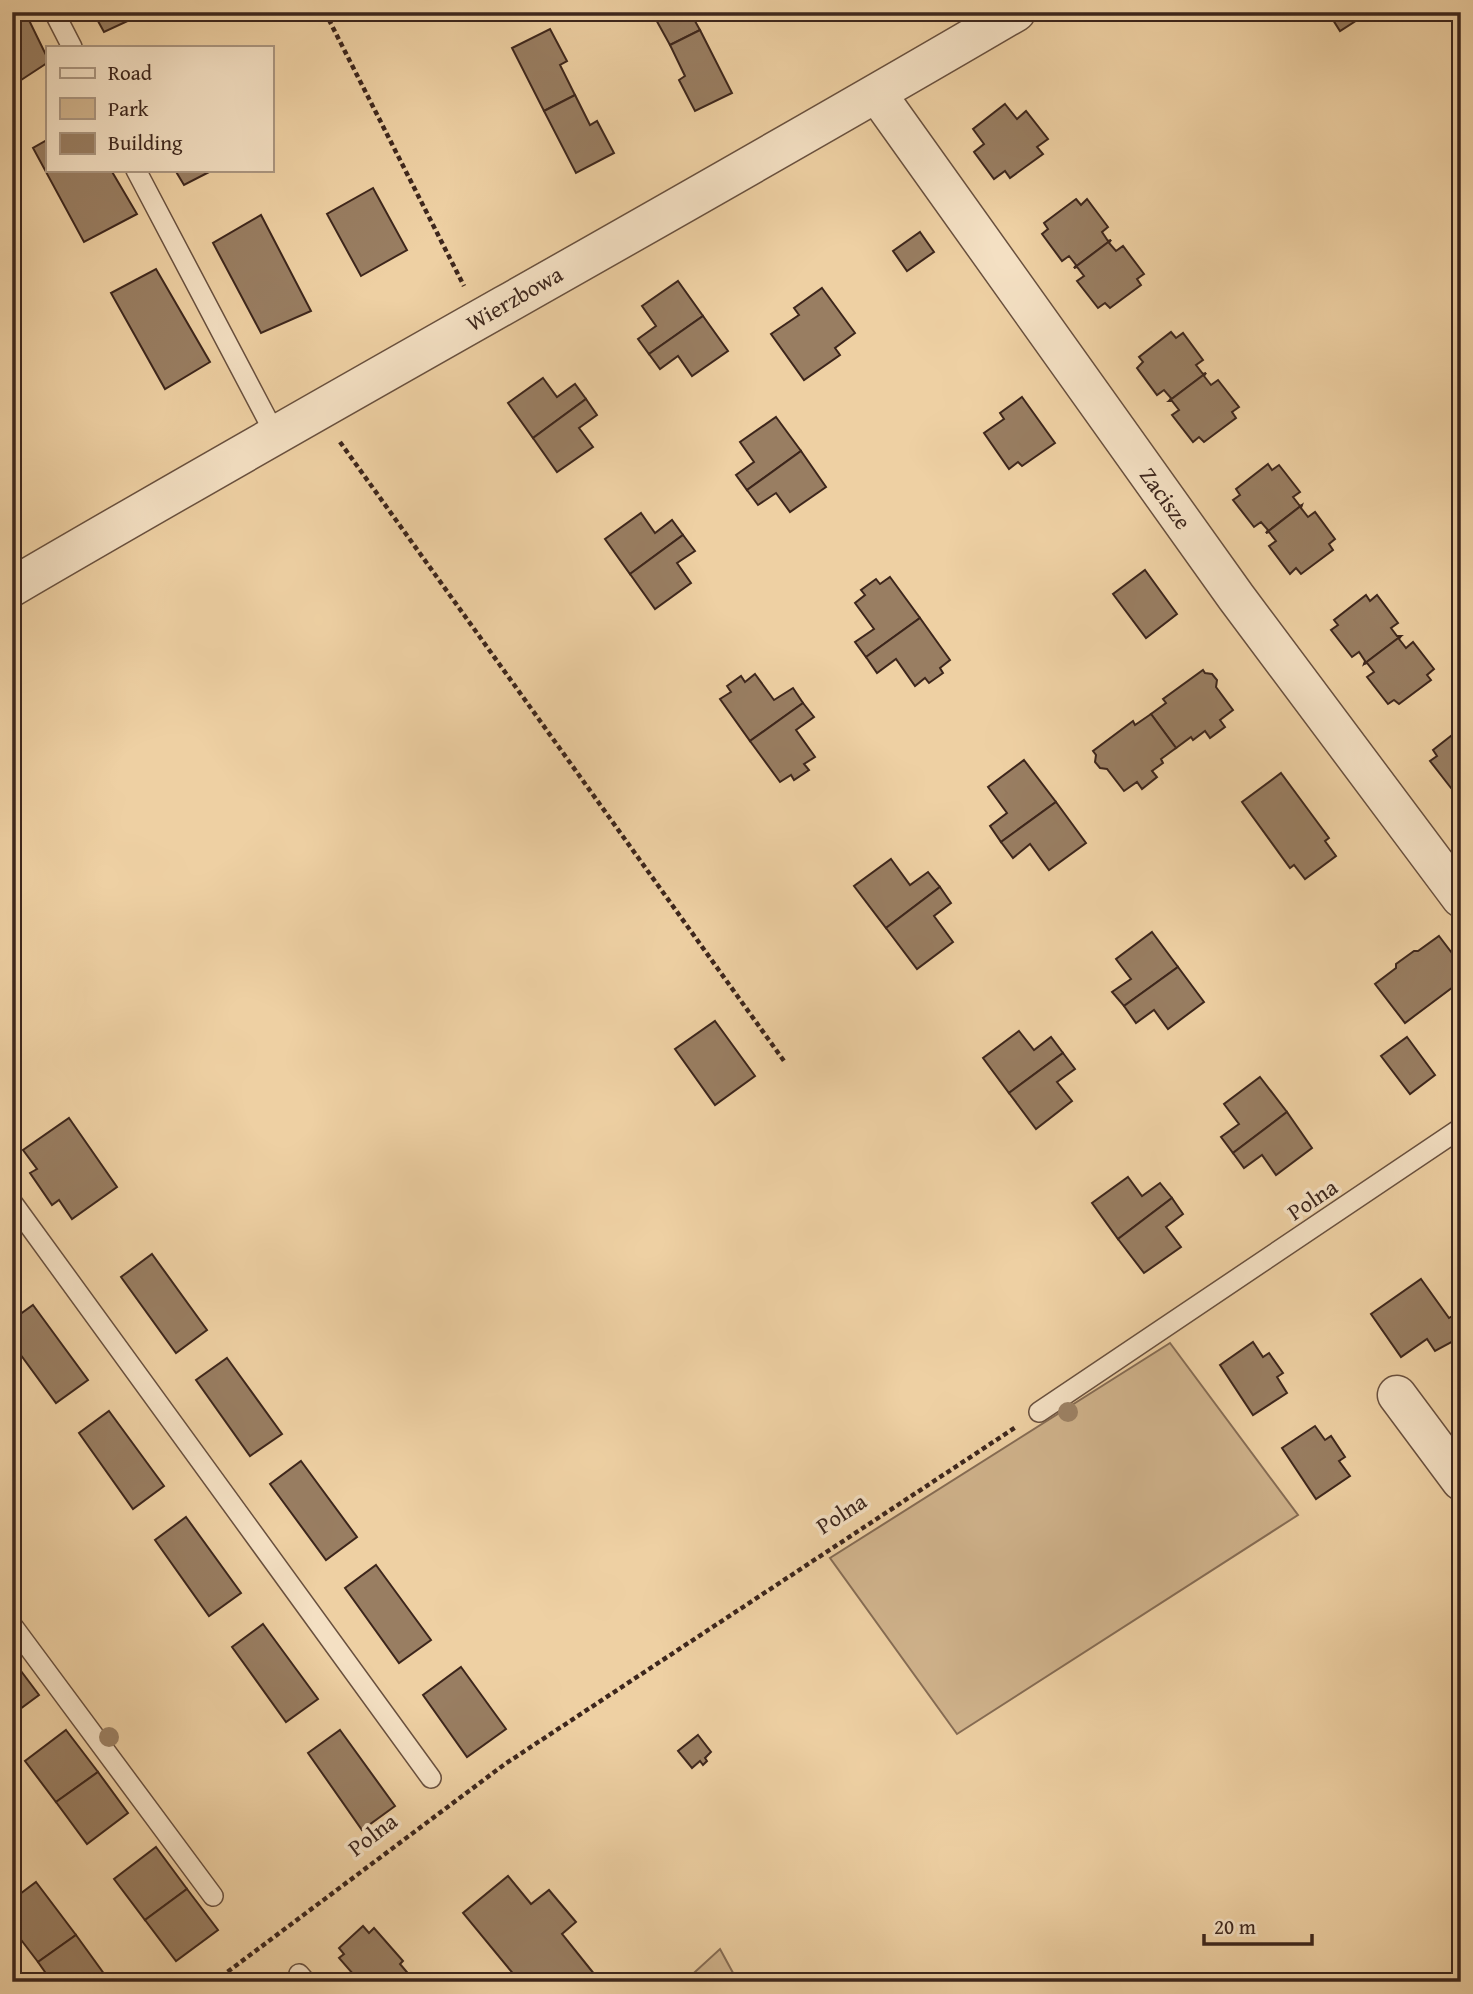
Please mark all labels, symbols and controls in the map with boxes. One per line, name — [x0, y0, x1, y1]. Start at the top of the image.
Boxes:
legend — [46, 46, 273, 172]
text: Road — [108, 57, 153, 88]
text: Park — [108, 93, 149, 124]
text: Building — [108, 127, 183, 158]
street label: Wierzbowa — [460, 257, 568, 339]
street label: Zacisze — [1132, 460, 1200, 536]
street label: Polna — [1280, 1170, 1344, 1228]
street label: Polna — [809, 1484, 873, 1542]
street label: Polna — [340, 1804, 404, 1864]
scale bar — [1204, 1903, 1312, 1947]
text: 20 m — [1214, 1911, 1256, 1942]

